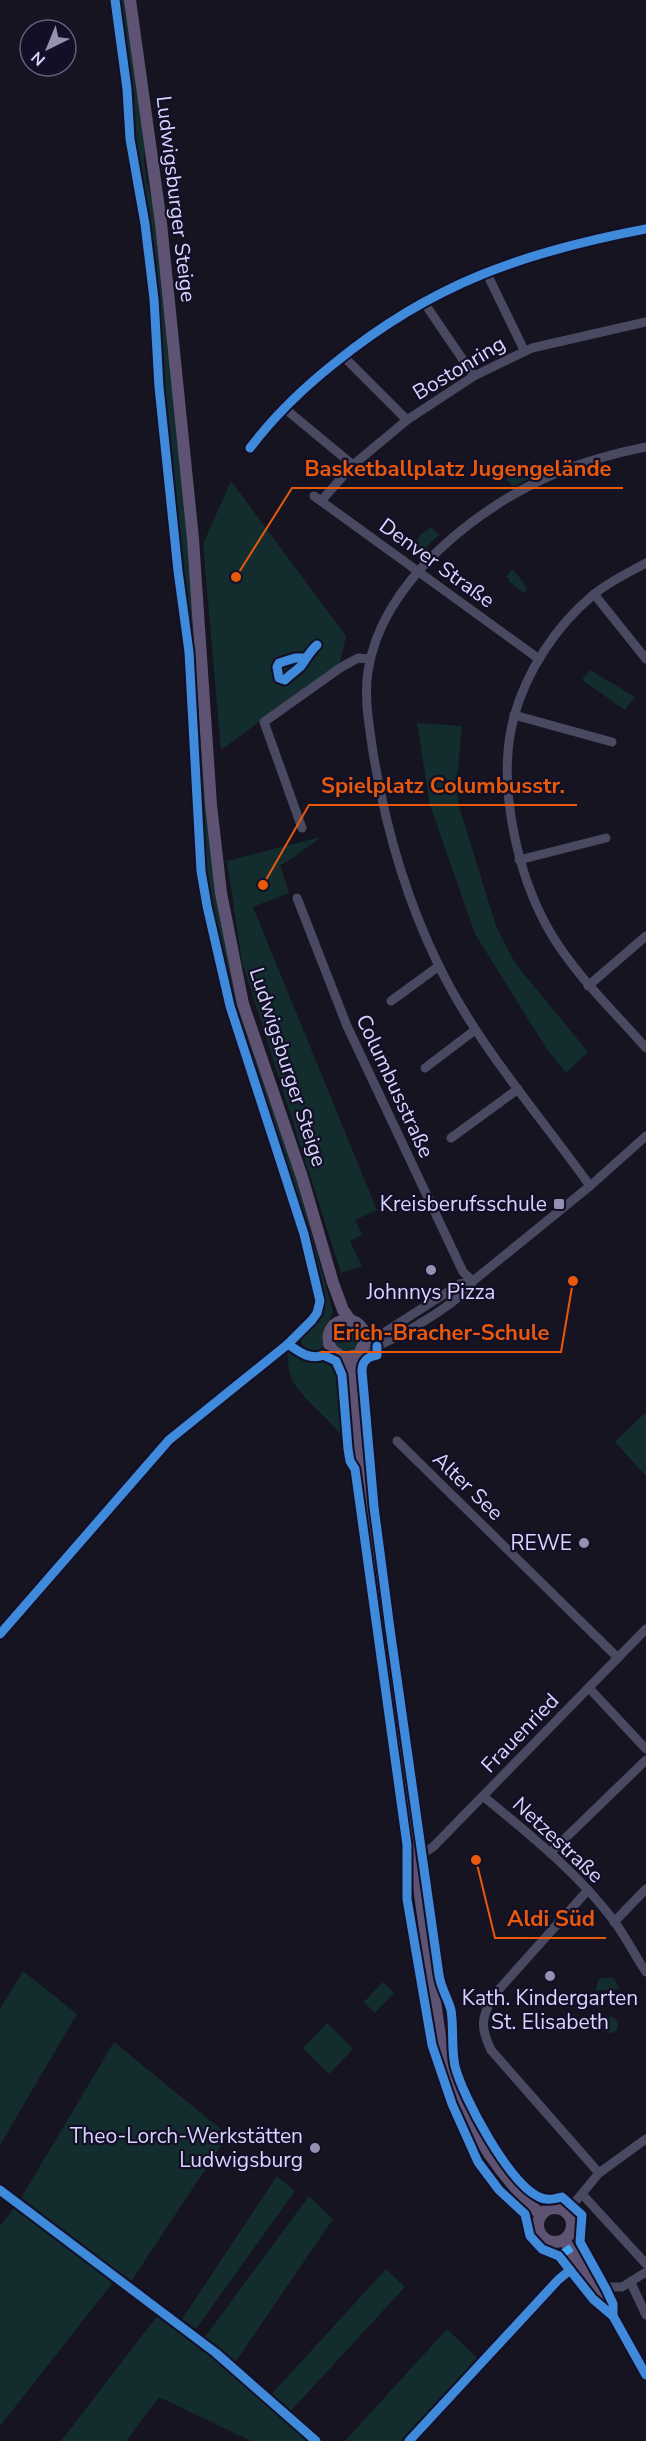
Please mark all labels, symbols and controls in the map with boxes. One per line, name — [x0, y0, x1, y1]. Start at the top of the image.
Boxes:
north arrow — [18, 18, 78, 78]
text: N — [27, 46, 50, 70]
street label: Ludwigsburger Steige — [149, 94, 203, 304]
street label: Bostonring — [407, 329, 511, 407]
callout: Basketballplatz Jugengelände — [292, 448, 623, 488]
text: Basketballplatz Jugengelände — [304, 454, 612, 484]
street label: Denver Straße — [374, 512, 500, 614]
callout: Spielplatz Columbusstr. — [309, 765, 577, 805]
text: Spielplatz Columbusstr. — [321, 771, 565, 801]
street label: Ludwigsburger Steige — [243, 964, 333, 1170]
street label: Columbusstraße — [350, 1010, 440, 1162]
place label: Kreisberufsschule — [380, 1190, 547, 1218]
marker: Kreisberufsschule — [552, 1197, 566, 1211]
marker: Johnnys Pizza — [424, 1263, 438, 1277]
place label: Johnnys Pizza — [366, 1278, 495, 1306]
callout: Erich-Bracher-Schule — [320, 1312, 561, 1352]
text: Erich-Bracher-Schule — [332, 1318, 550, 1348]
street label: Alter See — [427, 1445, 509, 1527]
place label: REWE — [510, 1529, 572, 1557]
marker: REWE — [577, 1536, 591, 1550]
street label: Frauenried — [475, 1687, 565, 1779]
street label: Netzestraße — [506, 1791, 610, 1889]
callout: Aldi Süd — [495, 1898, 606, 1938]
text: Aldi Süd — [507, 1904, 595, 1934]
marker: Kath. Kindergarten St. Elisabeth — [543, 1969, 557, 1983]
place label: Kath. Kindergarten St. Elisabeth — [462, 1984, 638, 2036]
place label: Theo-Lorch-Werkstätten Ludwigsburg — [70, 2122, 303, 2174]
marker: Theo-Lorch-Werkstätten Ludwigsburg — [308, 2141, 322, 2155]

